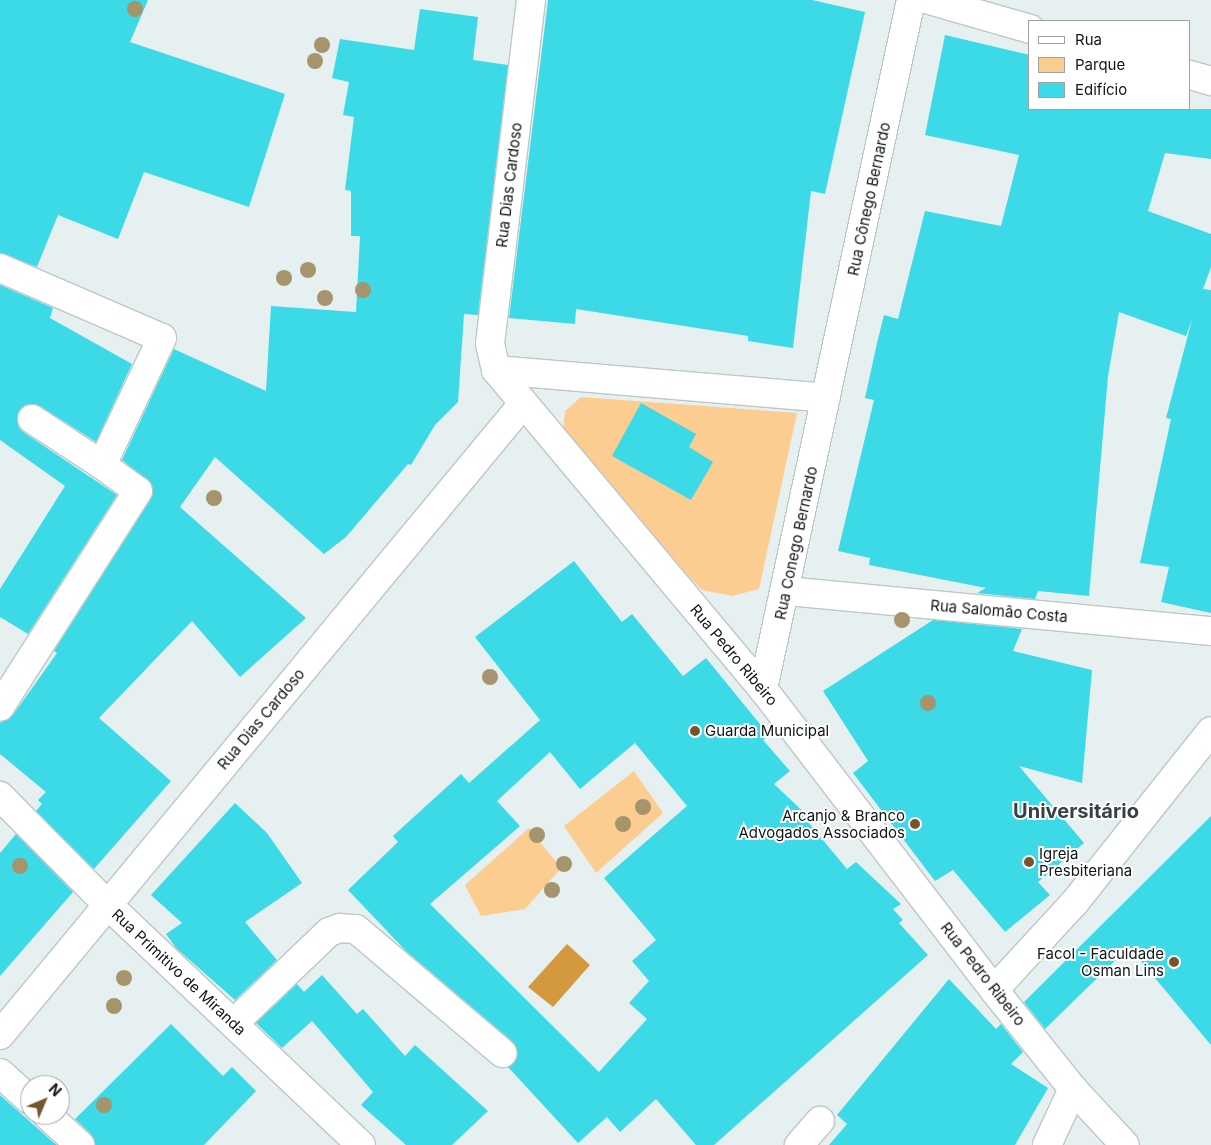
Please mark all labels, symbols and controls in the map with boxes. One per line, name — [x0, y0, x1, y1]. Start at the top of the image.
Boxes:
legend — [1028, 20, 1191, 110]
text: Rua — [1075, 30, 1102, 49]
text: Parque — [1075, 55, 1125, 74]
text: Edifício — [1075, 80, 1127, 99]
street label: Rua Dias Cardoso — [492, 121, 526, 249]
street label: Rua Cônego Bernardo — [844, 121, 894, 277]
street label: Rua Conego Bernardo — [771, 465, 821, 621]
street label: Rua Salomão Costa — [930, 596, 1068, 626]
street label: Rua Pedro Ribeiro — [686, 601, 782, 709]
street label: Rua Dias Cardoso — [214, 665, 308, 773]
place label: Guarda Municipal — [705, 722, 829, 740]
marker: Guarda Municipal — [689, 725, 701, 737]
district label: Universitário — [1013, 799, 1139, 823]
place label: Arcanjo & Branco Advogados Associados — [738, 806, 905, 841]
marker: Arcanjo & Branco Advogados Associados — [909, 818, 921, 830]
place label: Igreja Presbiteriana — [1039, 844, 1132, 879]
marker: Igreja Presbiteriana — [1023, 856, 1035, 868]
street label: Rua Primitivo de Miranda — [108, 905, 250, 1039]
street label: Rua Pedro Ribeiro — [937, 919, 1029, 1029]
place label: Facol - Faculdade Osman Lins — [1037, 944, 1164, 979]
marker: Facol - Faculdade Osman Lins — [1168, 956, 1180, 968]
north arrow — [20, 1075, 70, 1125]
text: N — [45, 1080, 65, 1100]

